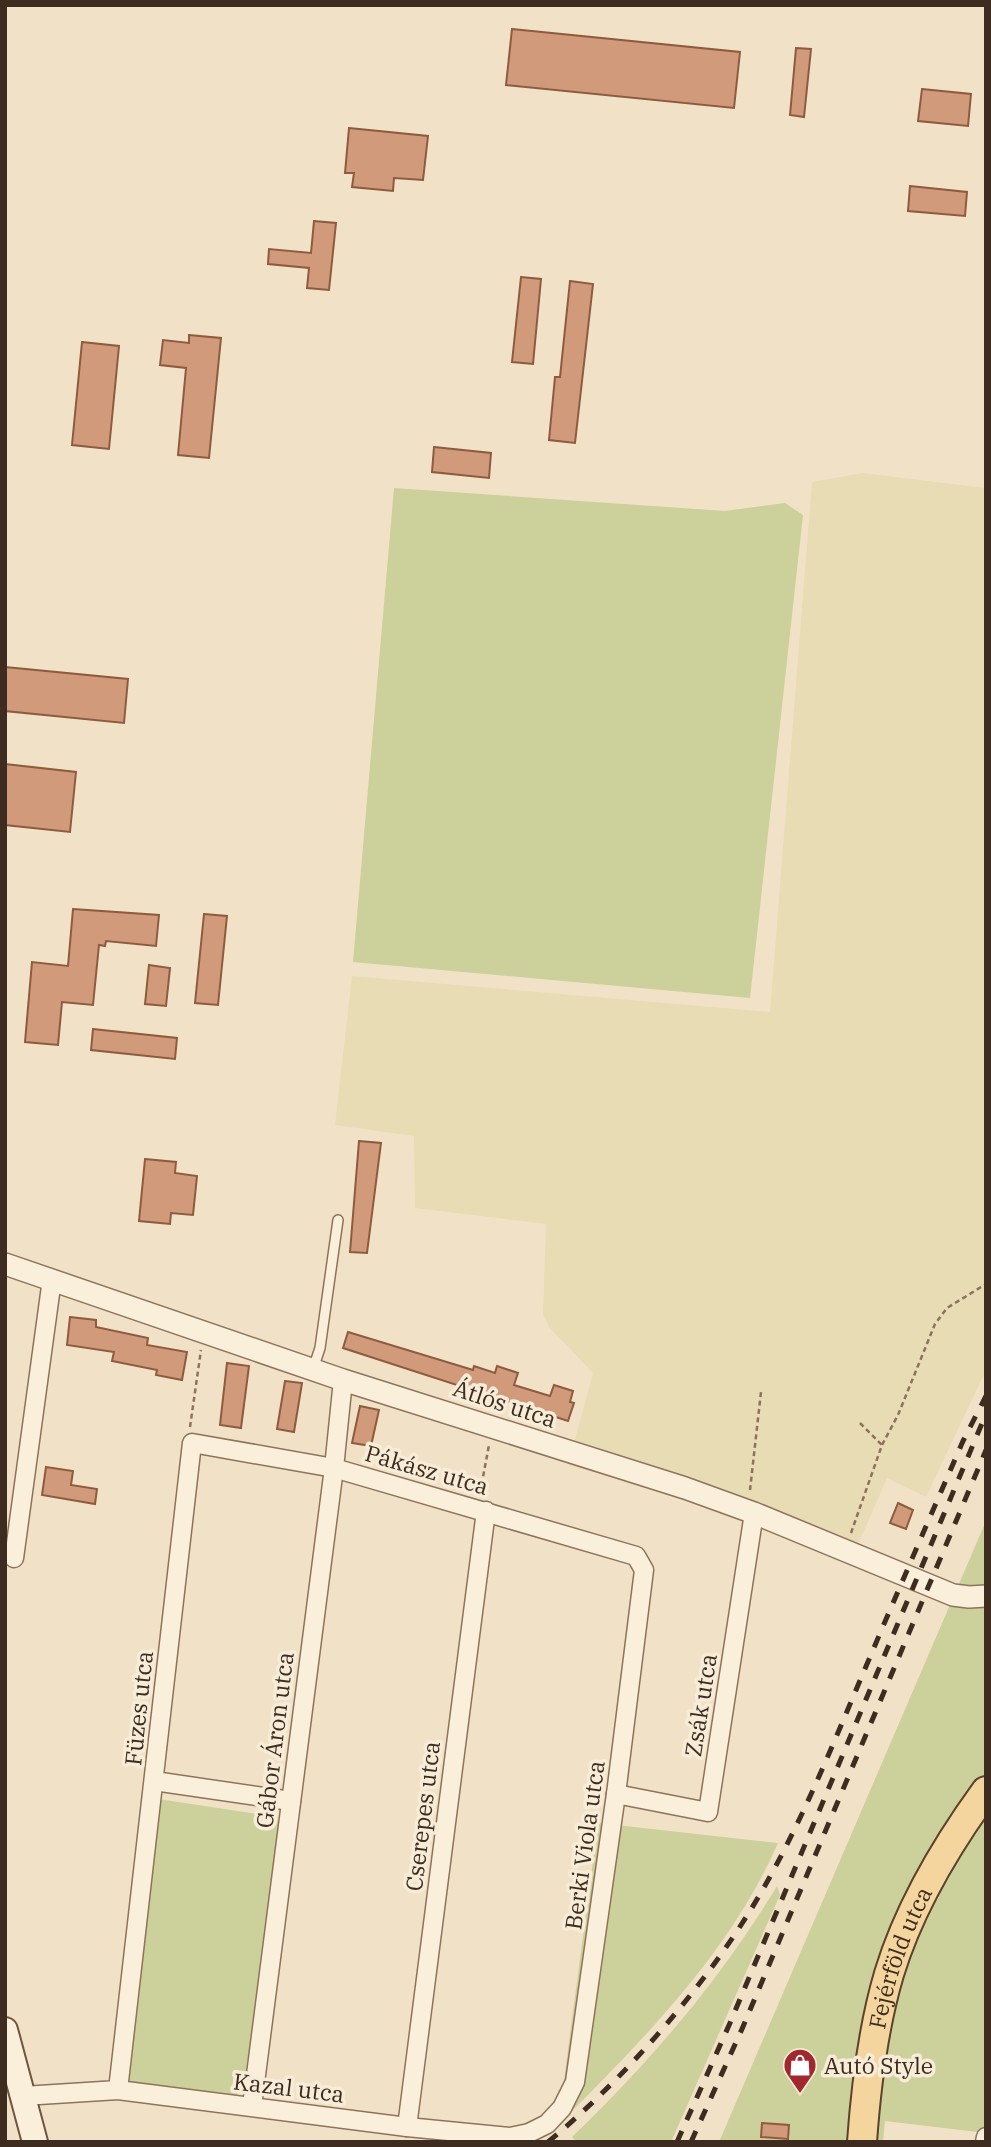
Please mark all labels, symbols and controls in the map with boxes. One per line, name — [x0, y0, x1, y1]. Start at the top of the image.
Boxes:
street label: Átlós utca — [450, 1372, 560, 1434]
street label: Pákász utca — [362, 1437, 492, 1501]
street label: Füzes utca — [117, 1649, 159, 1767]
street label: Gábor Áron utca — [248, 1650, 300, 1830]
street label: Zsák utca — [677, 1651, 723, 1759]
street label: Cserepes utca — [398, 1739, 446, 1893]
street label: Berki Viola utca — [557, 1758, 611, 1932]
street label: Fejérföld utca — [861, 1881, 938, 2032]
shop icon: Autó Style — [781, 2046, 819, 2095]
place label: Autó Style — [824, 2050, 933, 2080]
street label: Kazal utca — [232, 2065, 346, 2109]

